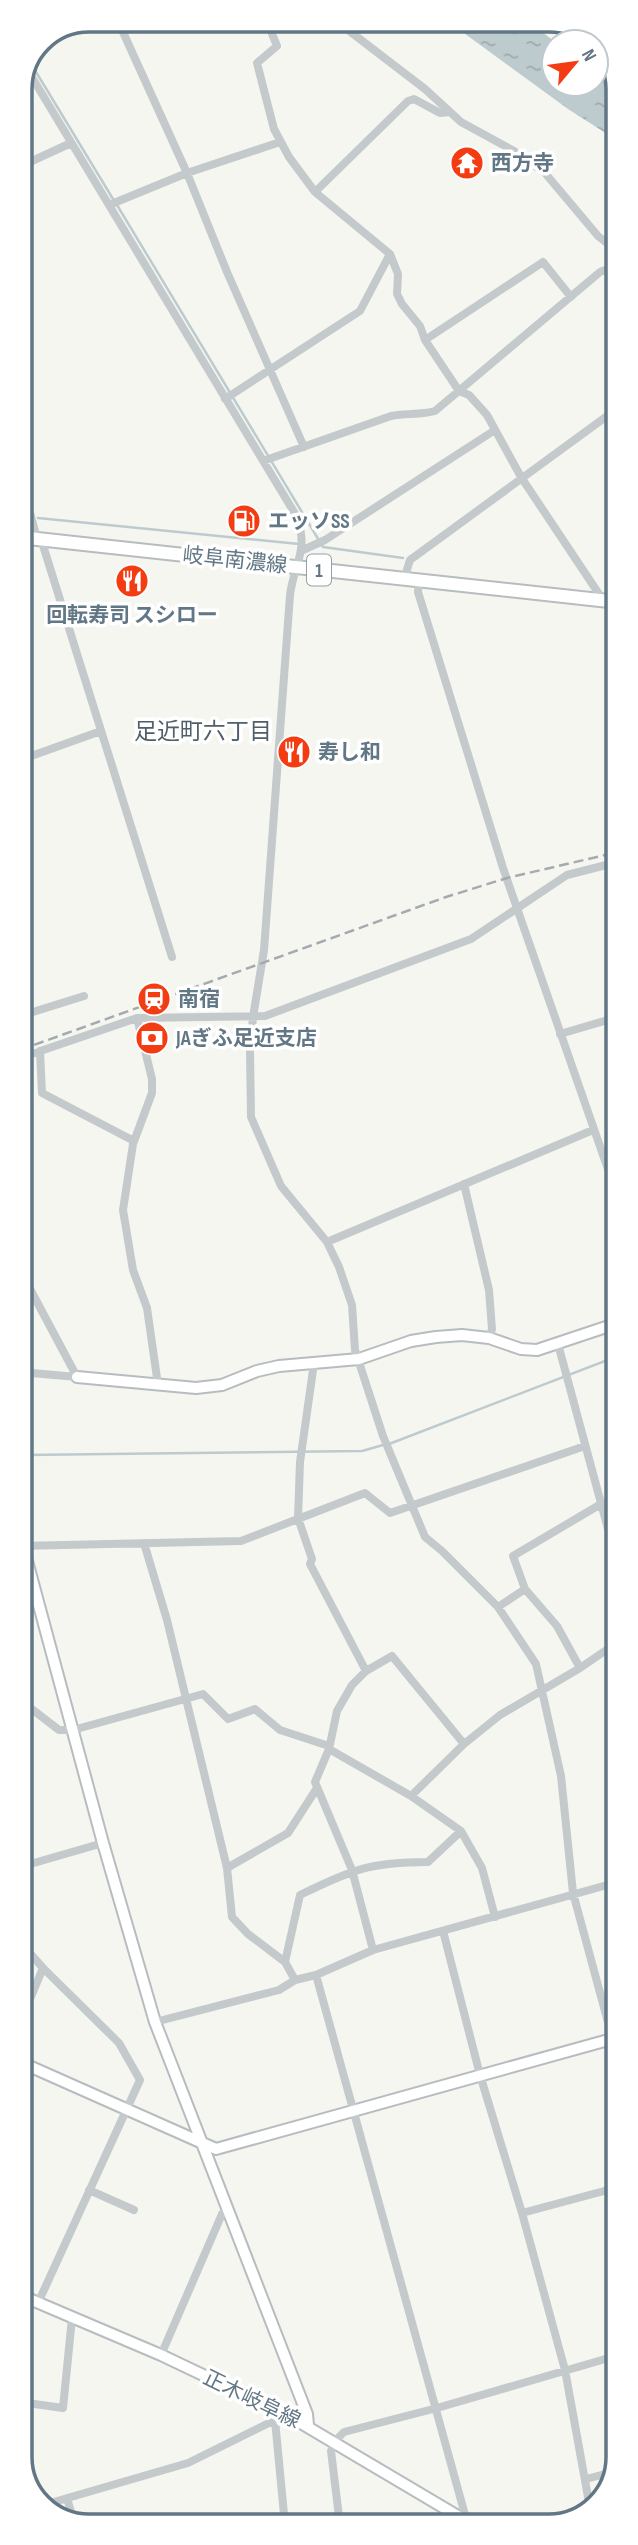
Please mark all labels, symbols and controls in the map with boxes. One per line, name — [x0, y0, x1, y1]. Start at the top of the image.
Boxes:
north arrow — [540, 28, 610, 98]
text: N — [576, 45, 601, 66]
temple icon: 西方寺 — [448, 144, 486, 182]
place label: 西方寺 — [491, 151, 554, 176]
fuel station icon: エッソSS — [225, 502, 263, 540]
place label: エッソSS — [268, 509, 350, 534]
street label: 岐阜南濃線 — [181, 543, 288, 578]
road number: 1 — [307, 554, 331, 586]
restaurant icon: 回転寿司 スシロー — [113, 562, 151, 600]
place label: 回転寿司 スシロー — [46, 603, 218, 628]
district label: 足近町六丁目 — [134, 718, 272, 746]
restaurant icon: 寿し和 — [275, 733, 313, 771]
place label: 寿し和 — [318, 740, 381, 765]
station icon: 南宿 — [135, 980, 173, 1018]
place label: 南宿 — [178, 987, 220, 1012]
bank icon: JAぎふ足近支店 — [133, 1019, 171, 1057]
place label: JAぎふ足近支店 — [175, 1026, 317, 1051]
street label: 正木岐阜線 — [199, 2365, 304, 2434]

